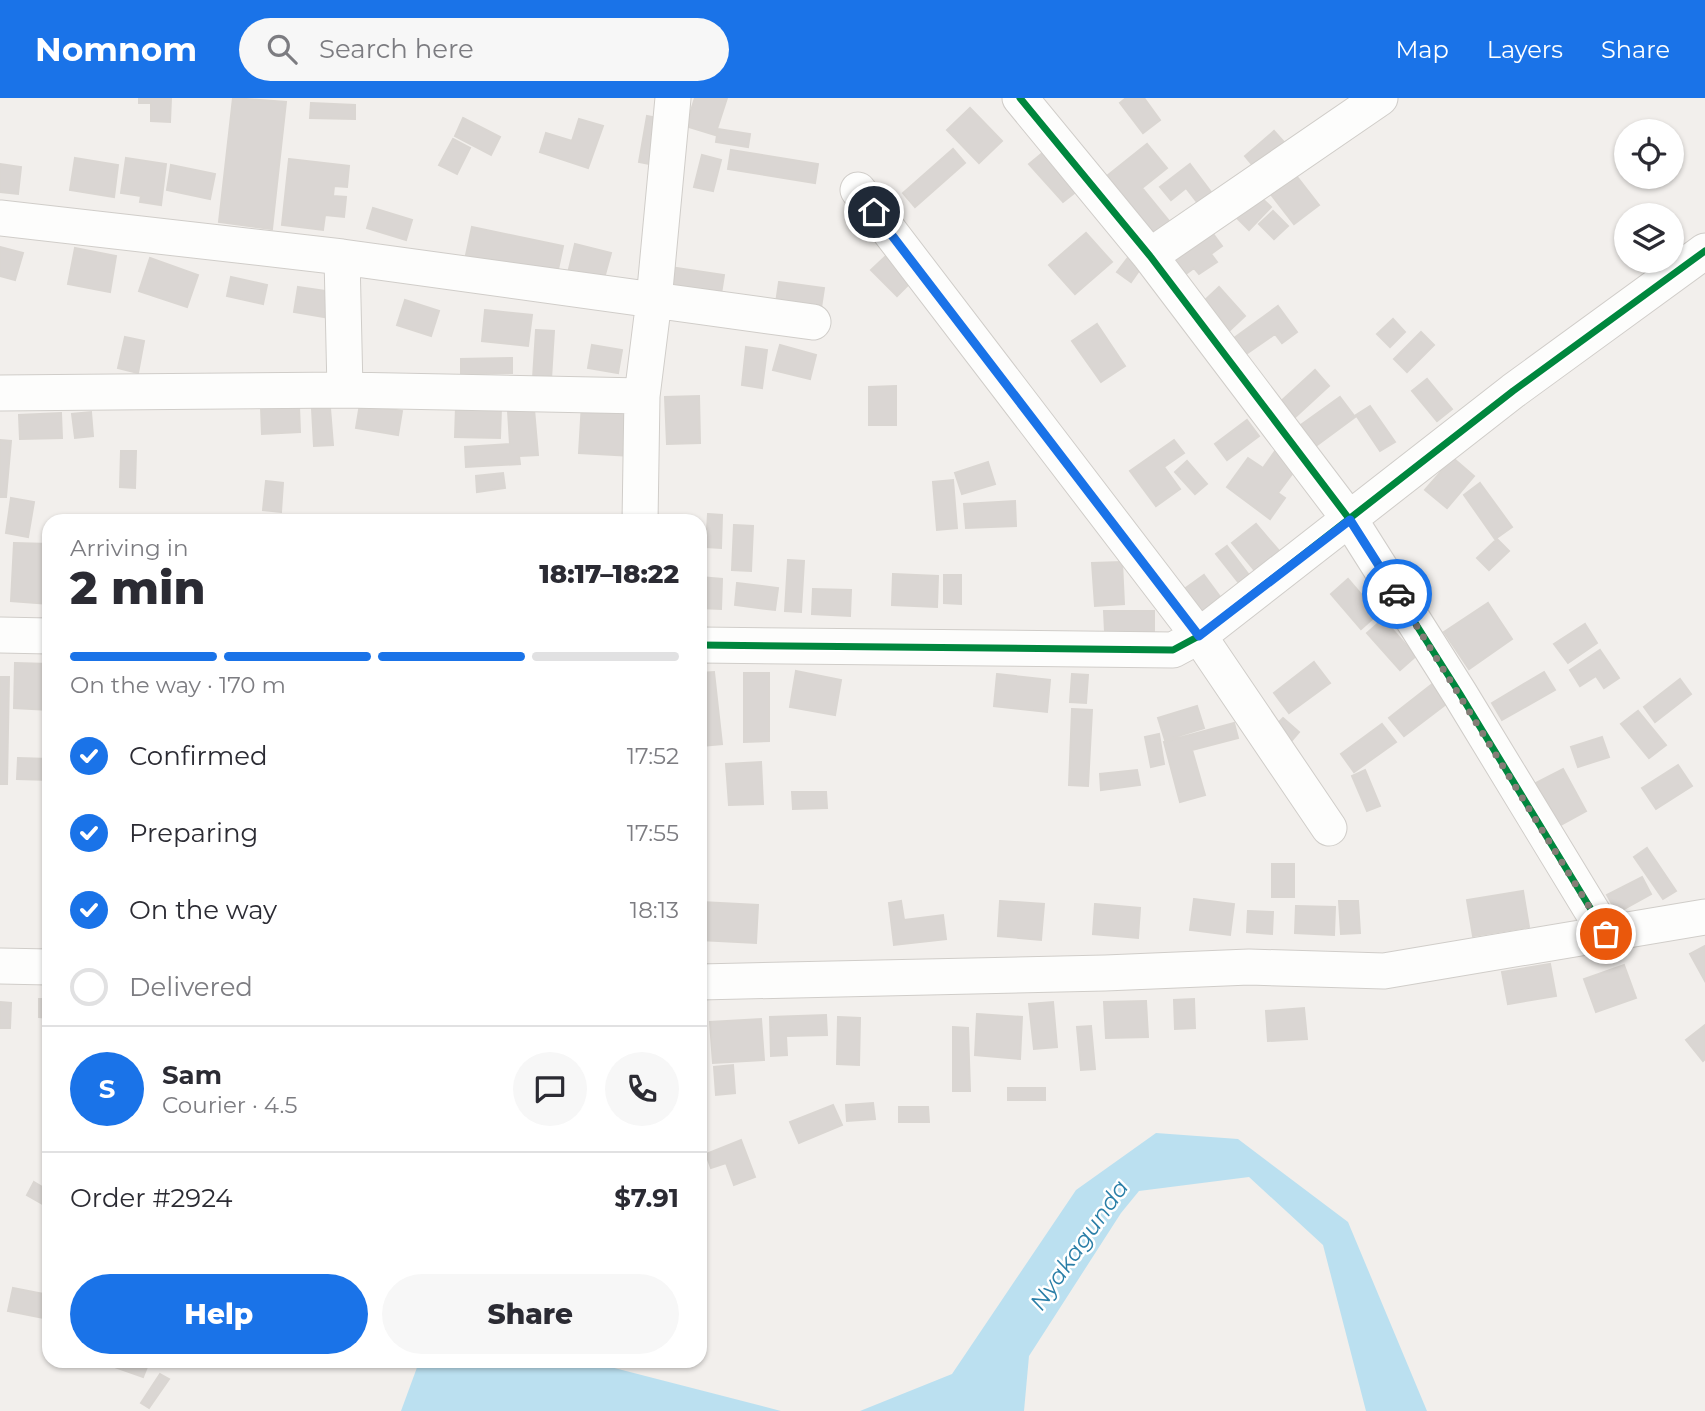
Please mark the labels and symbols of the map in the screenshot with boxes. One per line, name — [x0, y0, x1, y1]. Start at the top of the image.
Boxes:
pin — [844, 182, 904, 242]
courier — [1362, 559, 1432, 629]
pin — [1576, 904, 1636, 964]
water label: Nyakagunda — [1024, 1174, 1134, 1316]

